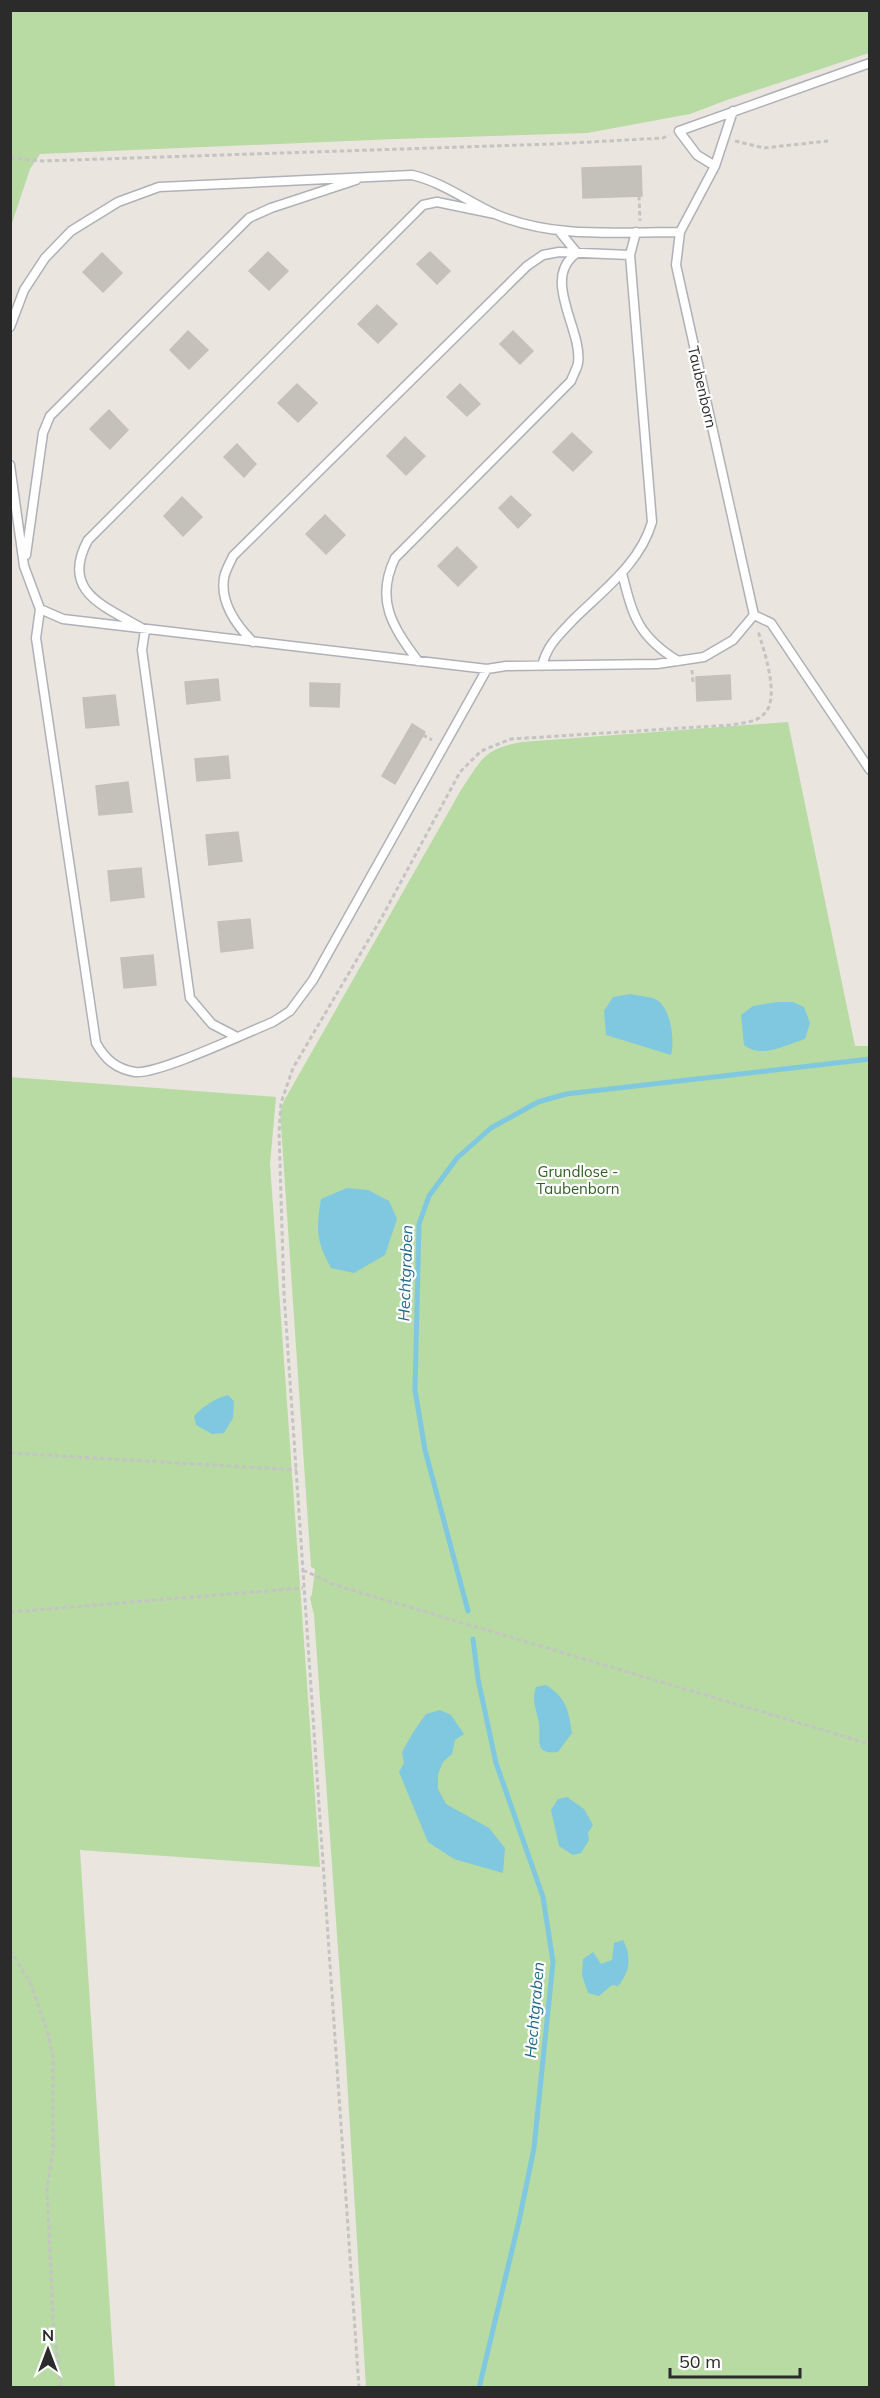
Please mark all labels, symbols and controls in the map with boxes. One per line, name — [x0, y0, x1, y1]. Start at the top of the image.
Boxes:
street label: Taubenborn — [684, 344, 721, 430]
park label: Grundlose - Taubenborn — [536, 1162, 620, 1198]
water label: Hechtgraben — [393, 1224, 417, 1322]
water label: Hechtgraben — [520, 1961, 548, 2059]
north arrow — [18, 2320, 78, 2380]
text: N — [42, 2325, 54, 2345]
scale bar — [670, 2341, 800, 2379]
text: 50 m — [679, 2350, 721, 2373]

